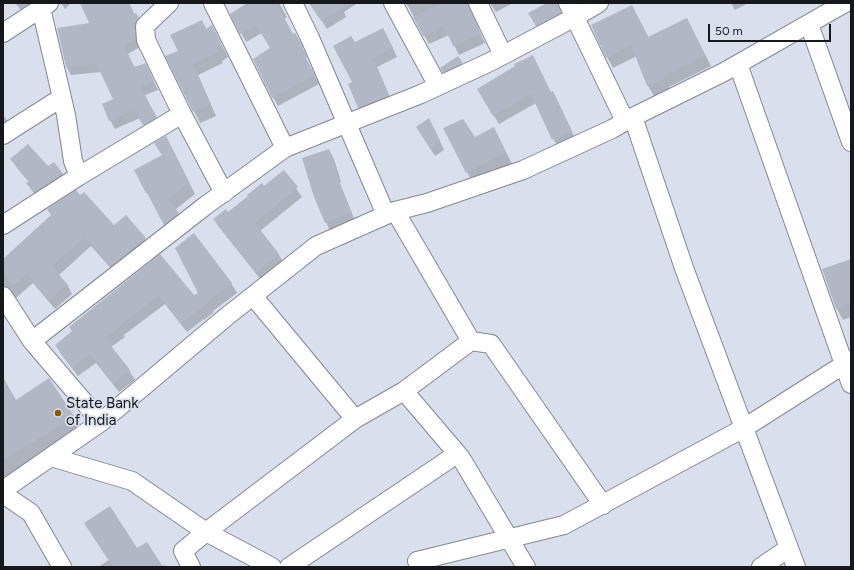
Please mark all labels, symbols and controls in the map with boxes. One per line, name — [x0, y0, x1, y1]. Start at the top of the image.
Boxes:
scale bar — [710, 16, 833, 42]
text: 50 m — [715, 24, 743, 38]
place label: State Bank of India — [66, 395, 138, 430]
marker: State Bank of India — [53, 408, 63, 418]

